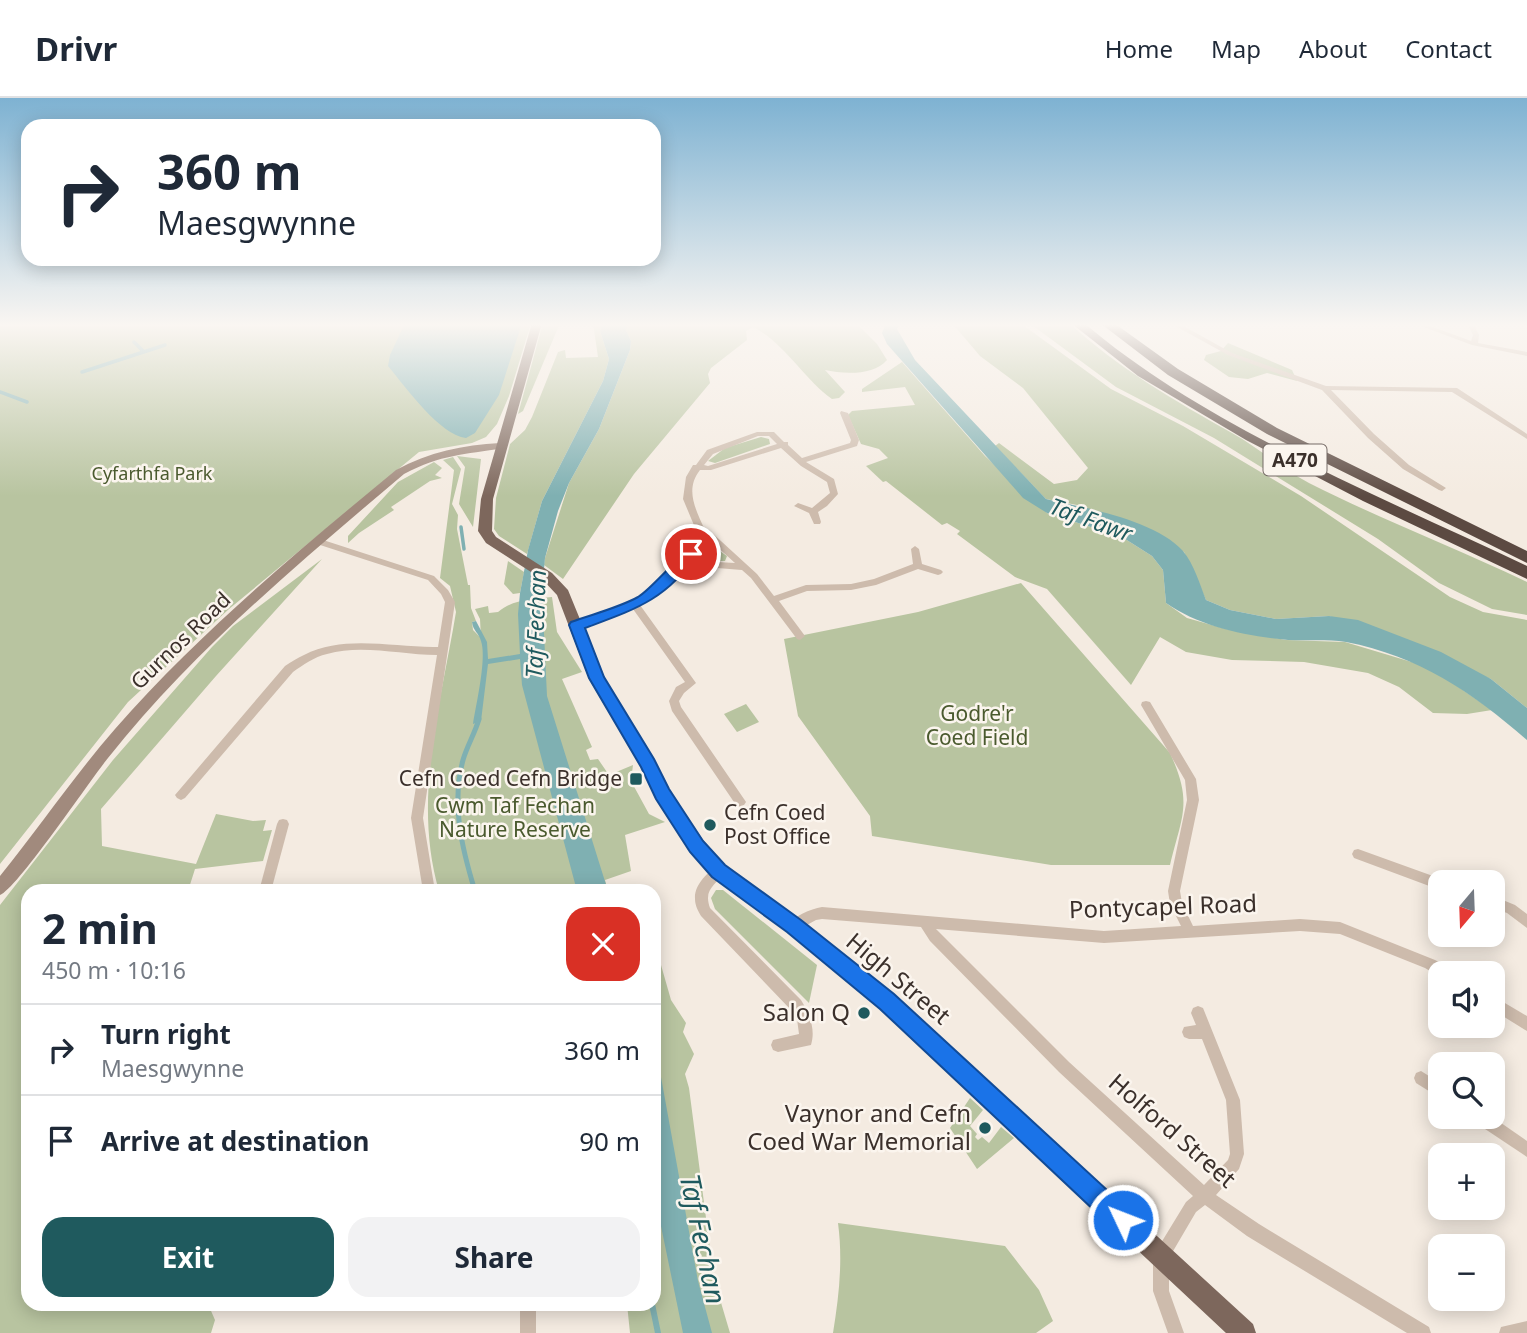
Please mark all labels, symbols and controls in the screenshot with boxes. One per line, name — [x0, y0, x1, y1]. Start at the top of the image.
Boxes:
text: Drivr — [35, 26, 117, 71]
text: Home — [1105, 32, 1173, 65]
text: Map — [1211, 32, 1261, 65]
text: About — [1299, 32, 1367, 65]
text: Contact — [1405, 32, 1492, 65]
text: 360 m — [157, 138, 302, 204]
icon: right — [42, 147, 133, 238]
text: Maesgwynne — [157, 201, 356, 244]
road number: A470 — [1264, 444, 1326, 476]
park label: Cyfarthfa Park — [92, 461, 213, 485]
water label: Taf Fawr — [1046, 489, 1138, 549]
pin — [661, 524, 721, 584]
icon: arrive — [672, 535, 710, 573]
water label: Taf Fechan — [517, 569, 553, 679]
street label: Gurnos Road — [124, 586, 236, 695]
park label: Godre'r Coed Field — [926, 699, 1028, 751]
place label: Cefn Coed Cefn Bridge — [399, 764, 622, 792]
marker: Cefn Coed Cefn Bridge — [628, 771, 644, 787]
park label: Cwm Taf Fechan Nature Reserve — [435, 791, 595, 843]
place label: Cefn Coed Post Office — [724, 798, 831, 850]
marker: Cefn Coed Post Office — [702, 817, 718, 833]
north arrow — [1428, 870, 1505, 947]
map controls — [1428, 870, 1505, 1311]
street label: Pontycapel Road — [1068, 886, 1258, 925]
text: 2 min — [42, 899, 158, 956]
button: close — [566, 907, 640, 981]
street label: High Street — [840, 924, 958, 1031]
text: 450 m · 10:16 — [42, 954, 186, 986]
button: sound — [1428, 961, 1505, 1038]
place label: Salon Q — [763, 995, 850, 1028]
marker: Salon Q — [856, 1005, 872, 1021]
text: Turn right — [101, 1016, 231, 1052]
icon: right — [42, 1031, 80, 1069]
text: 360 m — [564, 1032, 640, 1068]
text: Maesgwynne — [101, 1052, 244, 1084]
button: search — [1428, 1052, 1505, 1129]
street label: Holford Street — [1102, 1065, 1244, 1195]
place label: Vaynor and Cefn Coed War Memorial — [747, 1096, 971, 1157]
marker: Vaynor and Cefn Coed War Memorial — [977, 1120, 993, 1136]
icon: arrive — [42, 1122, 80, 1160]
text: Arrive at destination — [101, 1123, 370, 1159]
text: 90 m — [579, 1123, 640, 1159]
button: + — [1428, 1143, 1505, 1220]
water label: Taf Fechan — [672, 1170, 736, 1307]
position arrow — [1086, 1183, 1160, 1257]
button: Exit — [42, 1217, 334, 1297]
button: Share — [348, 1217, 640, 1297]
button: − — [1428, 1234, 1505, 1311]

